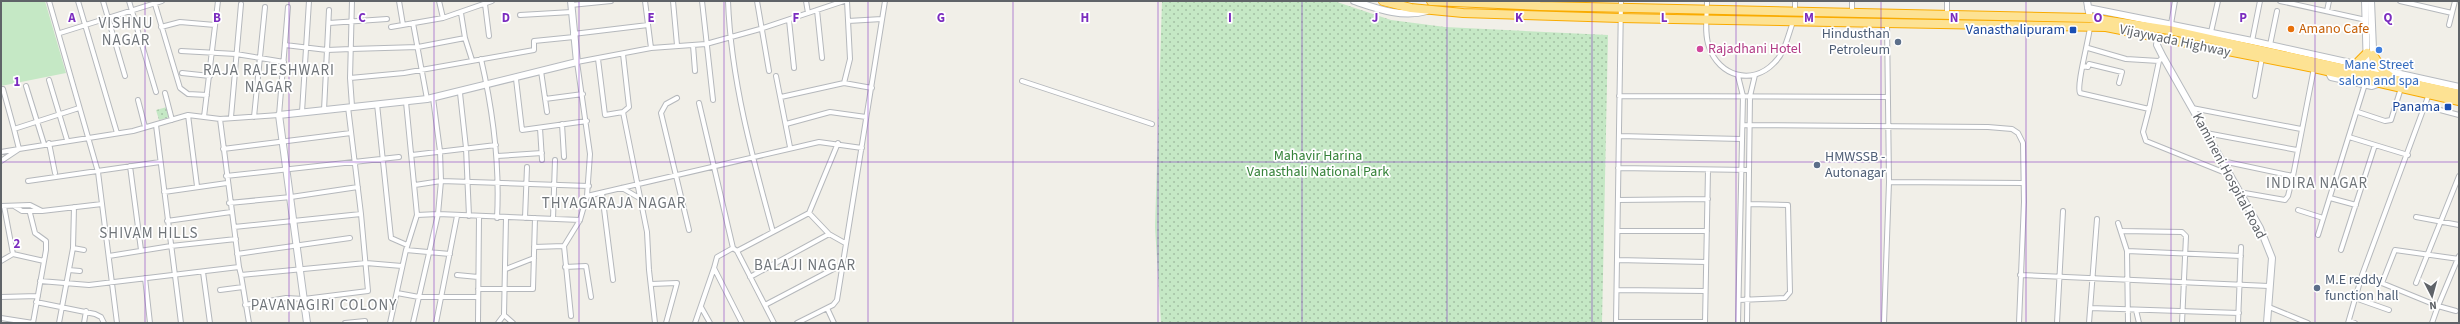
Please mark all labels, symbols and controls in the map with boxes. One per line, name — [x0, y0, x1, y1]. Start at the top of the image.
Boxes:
text: A — [67, 9, 76, 27]
text: B — [213, 9, 221, 27]
text: C — [358, 9, 366, 27]
text: D — [502, 9, 510, 27]
text: E — [647, 9, 655, 27]
text: F — [793, 9, 800, 27]
text: G — [937, 9, 945, 27]
text: H — [1081, 9, 1089, 27]
text: I — [1228, 9, 1232, 27]
text: J — [1372, 9, 1378, 27]
text: K — [1515, 9, 1524, 27]
text: L — [1661, 9, 1668, 27]
text: M — [1804, 9, 1814, 27]
text: N — [1950, 9, 1958, 27]
text: O — [2094, 9, 2103, 27]
text: P — [2239, 9, 2247, 27]
text: Q — [2384, 9, 2393, 27]
district label: VISHNU NAGAR — [99, 13, 153, 51]
street label: Vijaywada Highway — [2118, 19, 2233, 63]
place label: Amano Cafe — [2299, 19, 2369, 39]
place label: Vanasthalipuram — [1966, 20, 2065, 40]
place label: Hindusthan Petroleum — [1822, 24, 1890, 60]
marker: Amano Cafe — [2286, 24, 2296, 34]
marker: Vanasthalipuram — [2068, 25, 2078, 35]
marker: Hindusthan Petroleum — [1893, 37, 1903, 47]
place label: Rajadhani Hotel — [1708, 39, 1802, 59]
marker: Rajadhani Hotel — [1695, 44, 1705, 54]
marker: Mane Street salon and spa — [2374, 45, 2384, 55]
place label: Mane Street salon and spa — [2339, 55, 2419, 91]
district label: RAJA RAJESHWARI NAGAR — [203, 60, 335, 98]
text: 1 — [14, 73, 21, 91]
place label: Panama — [2392, 97, 2440, 117]
marker: Panama — [2443, 102, 2453, 112]
street label: Kamineni Hospital Road — [2187, 109, 2271, 243]
park label: Mahavir Harina Vanasthali National Park — [1247, 146, 1389, 182]
place label: HMWSSB - Autonagar — [1825, 147, 1886, 183]
marker: HMWSSB - Autonagar — [1812, 160, 1822, 170]
district label: INDIRA NAGAR — [2266, 173, 2368, 194]
district label: THYAGARAJA NAGAR — [542, 193, 686, 214]
district label: SHIVAM HILLS — [99, 223, 199, 244]
text: 2 — [14, 235, 21, 253]
district label: BALAJI NAGAR — [754, 255, 856, 276]
place label: M.E reddy function hall — [2325, 270, 2399, 306]
north arrow — [2412, 276, 2452, 316]
marker: M.E reddy function hall — [2312, 283, 2322, 293]
district label: PAVANAGIRI COLONY — [251, 295, 397, 316]
text: N — [2429, 298, 2437, 313]

